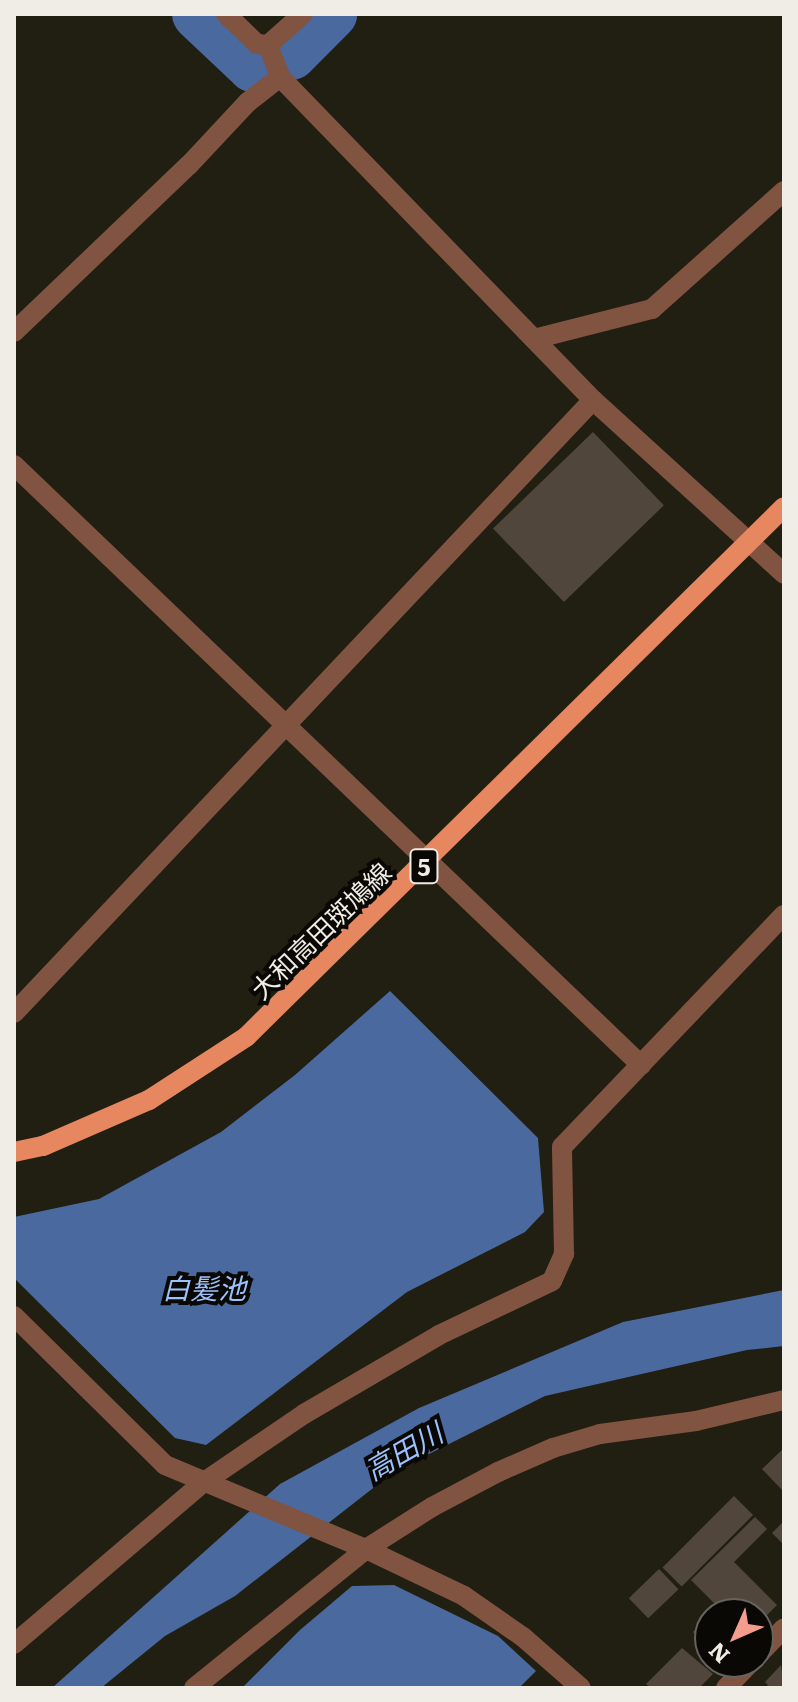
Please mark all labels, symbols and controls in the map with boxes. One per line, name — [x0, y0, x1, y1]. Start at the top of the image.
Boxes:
road number: 5 — [408, 846, 440, 886]
street label: 大和高田斑鳩線 — [244, 856, 396, 1004]
water label: 白髪池 — [162, 1270, 246, 1304]
water label: 高田川 — [358, 1414, 448, 1486]
north arrow — [694, 1598, 774, 1678]
text: N — [700, 1636, 736, 1672]

